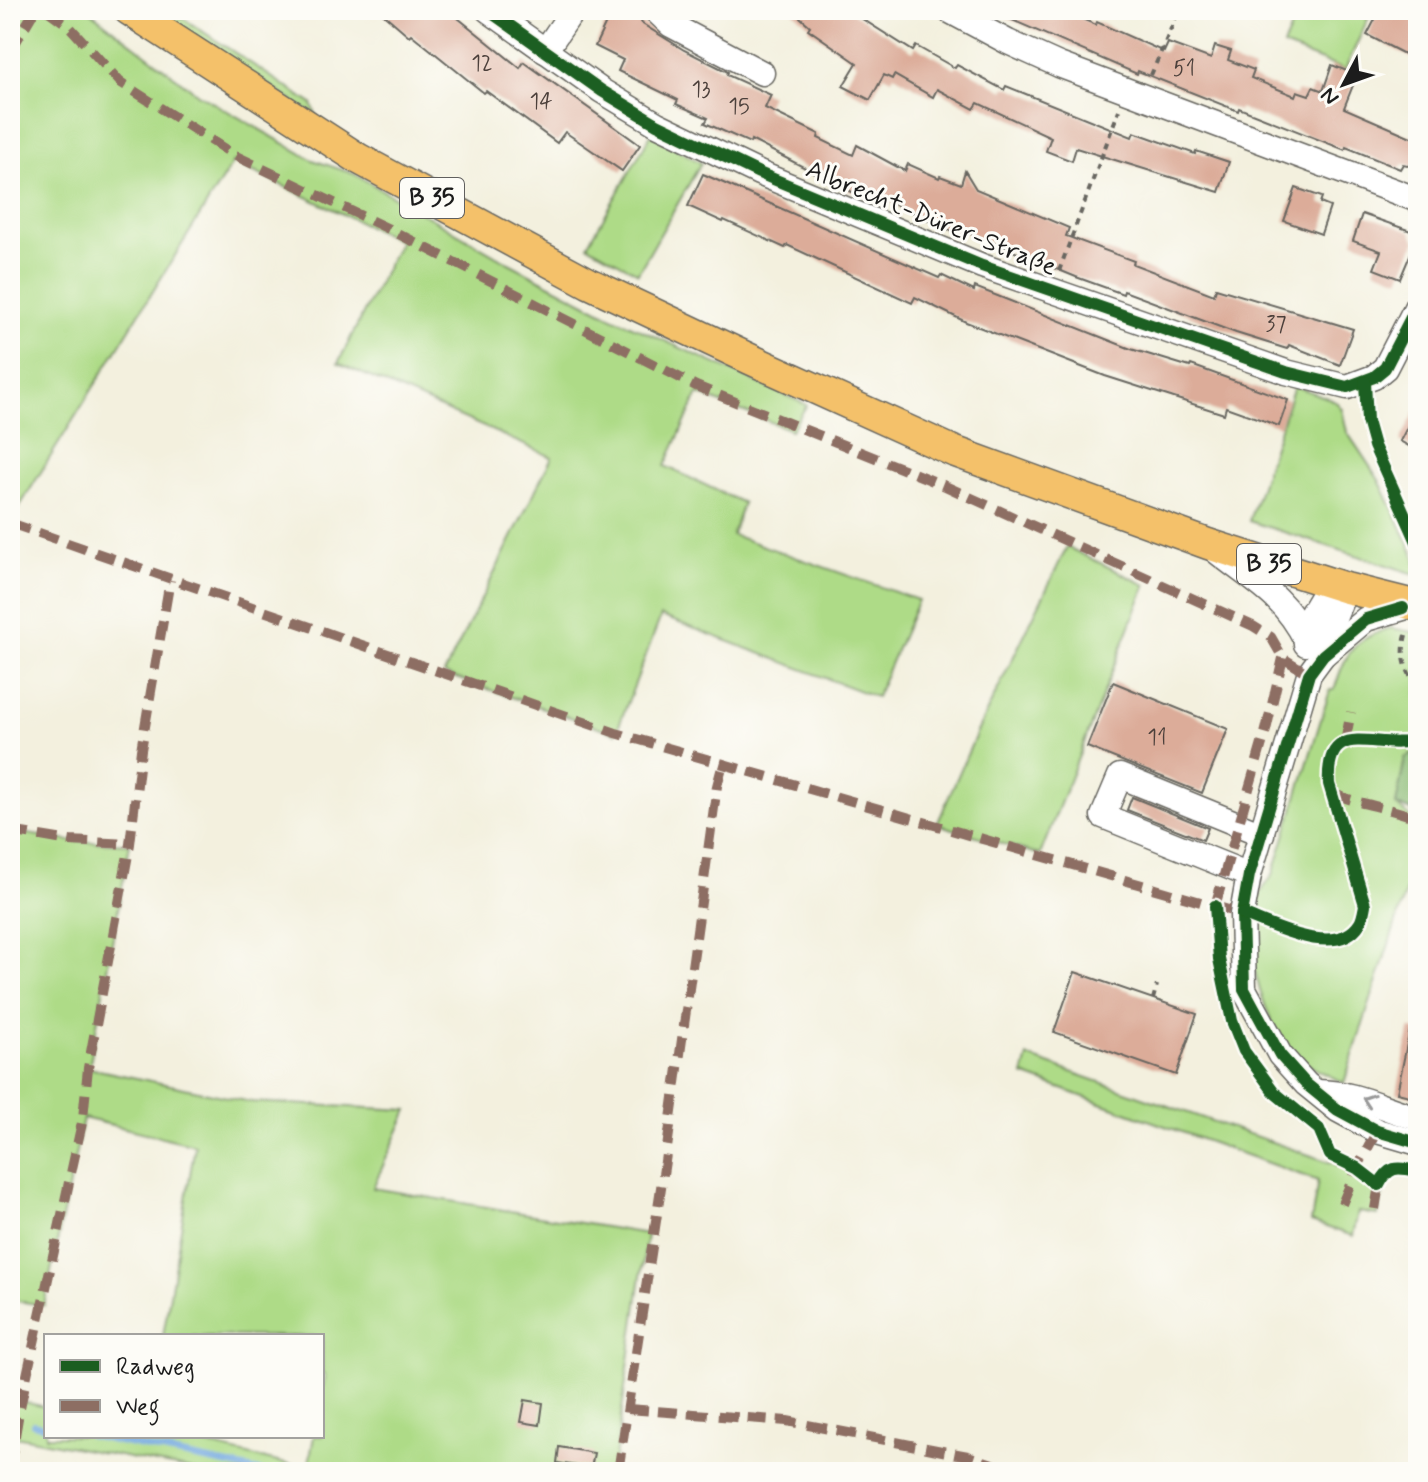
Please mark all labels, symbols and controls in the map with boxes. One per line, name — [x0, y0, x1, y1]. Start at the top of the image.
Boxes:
north arrow — [1304, 44, 1384, 124]
house number: 12 — [471, 50, 493, 78]
house number: 51 — [1173, 55, 1195, 83]
house number: 13 — [691, 76, 711, 104]
text: N — [1315, 81, 1346, 111]
house number: 14 — [529, 88, 553, 116]
house number: 15 — [728, 93, 750, 121]
street label: Albrecht-Dürer-Straße — [801, 153, 1062, 285]
road number: B 35 — [400, 178, 464, 218]
house number: 37 — [1265, 311, 1287, 339]
road number: B 35 — [1237, 544, 1301, 584]
house number: 11 — [1147, 724, 1167, 752]
one-way arrow — [1362, 1094, 1376, 1110]
legend — [44, 1334, 324, 1438]
text: Radweg — [116, 1352, 195, 1383]
text: Weg — [116, 1392, 160, 1426]

